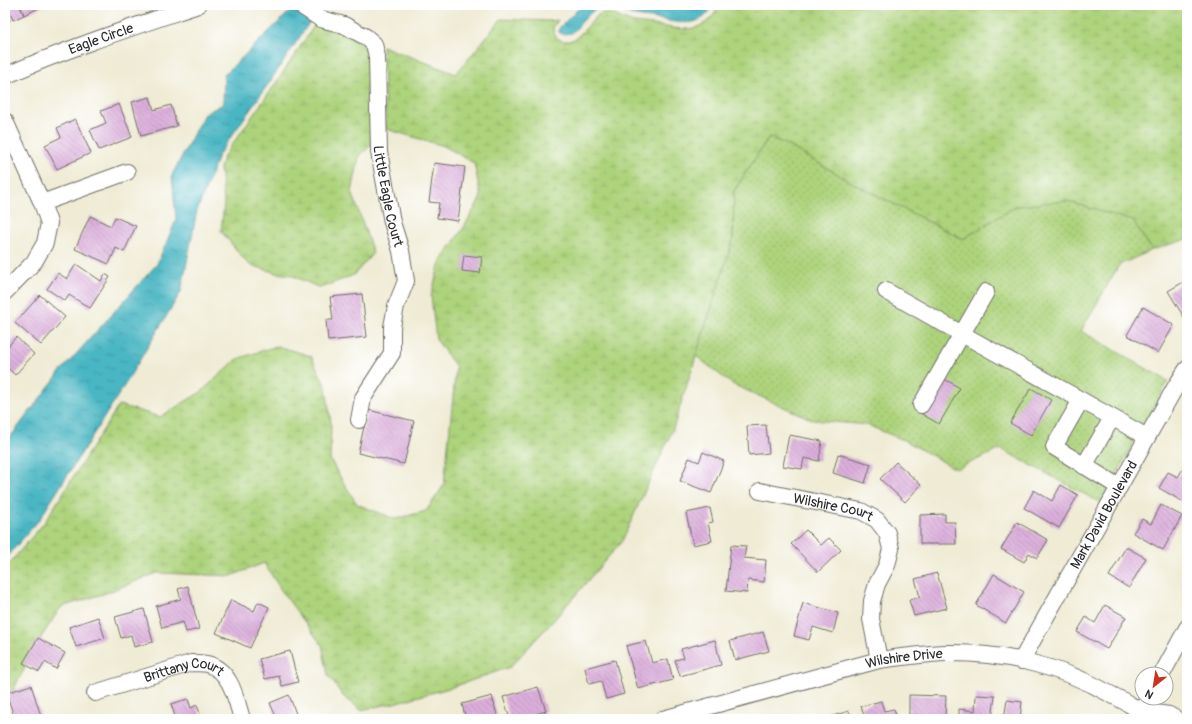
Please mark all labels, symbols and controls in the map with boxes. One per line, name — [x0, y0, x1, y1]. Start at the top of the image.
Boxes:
street label: Eagle Circle — [66, 19, 136, 58]
street label: Little Eagle Court — [370, 145, 408, 249]
street label: Mark David Boulevard — [1066, 457, 1141, 572]
street label: Wilshire Court — [792, 489, 877, 525]
street label: Wilshire Drive — [863, 645, 943, 672]
street label: Brittany Court — [141, 654, 228, 686]
north arrow — [1134, 666, 1174, 706]
text: N — [1142, 686, 1156, 702]

